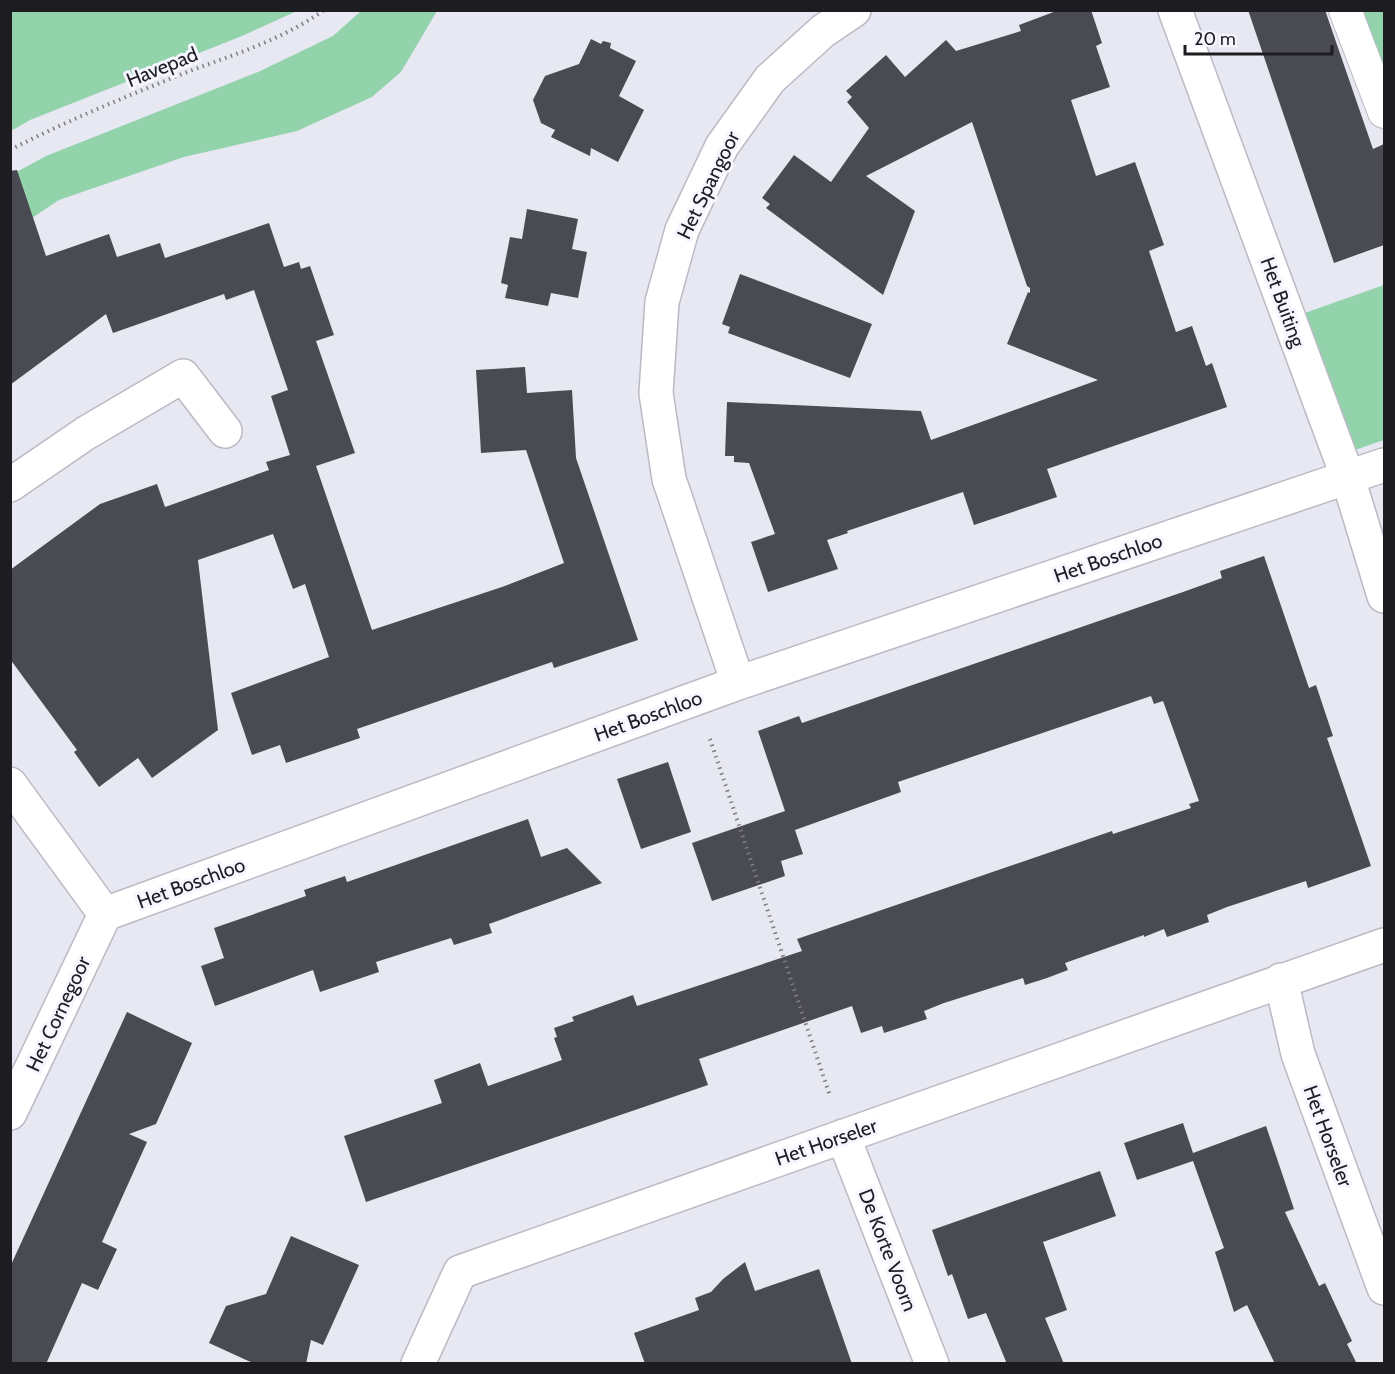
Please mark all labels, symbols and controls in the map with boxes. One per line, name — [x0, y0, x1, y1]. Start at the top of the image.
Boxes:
scale bar — [1185, 18, 1332, 56]
text: 20 m — [1194, 28, 1236, 50]
street label: Havepad — [123, 42, 201, 92]
street label: Het Spangoor — [672, 127, 745, 243]
street label: Het Buiting — [1256, 254, 1311, 351]
street label: Het Boschloo — [1051, 528, 1165, 588]
street label: Het Boschloo — [591, 685, 705, 747]
street label: Het Boschloo — [134, 852, 248, 914]
street label: Het Cornegoor — [21, 952, 95, 1075]
street label: Het Horseler — [1299, 1082, 1358, 1191]
street label: Het Horseler — [772, 1113, 881, 1171]
street label: De Korte Voorn — [854, 1185, 922, 1315]

